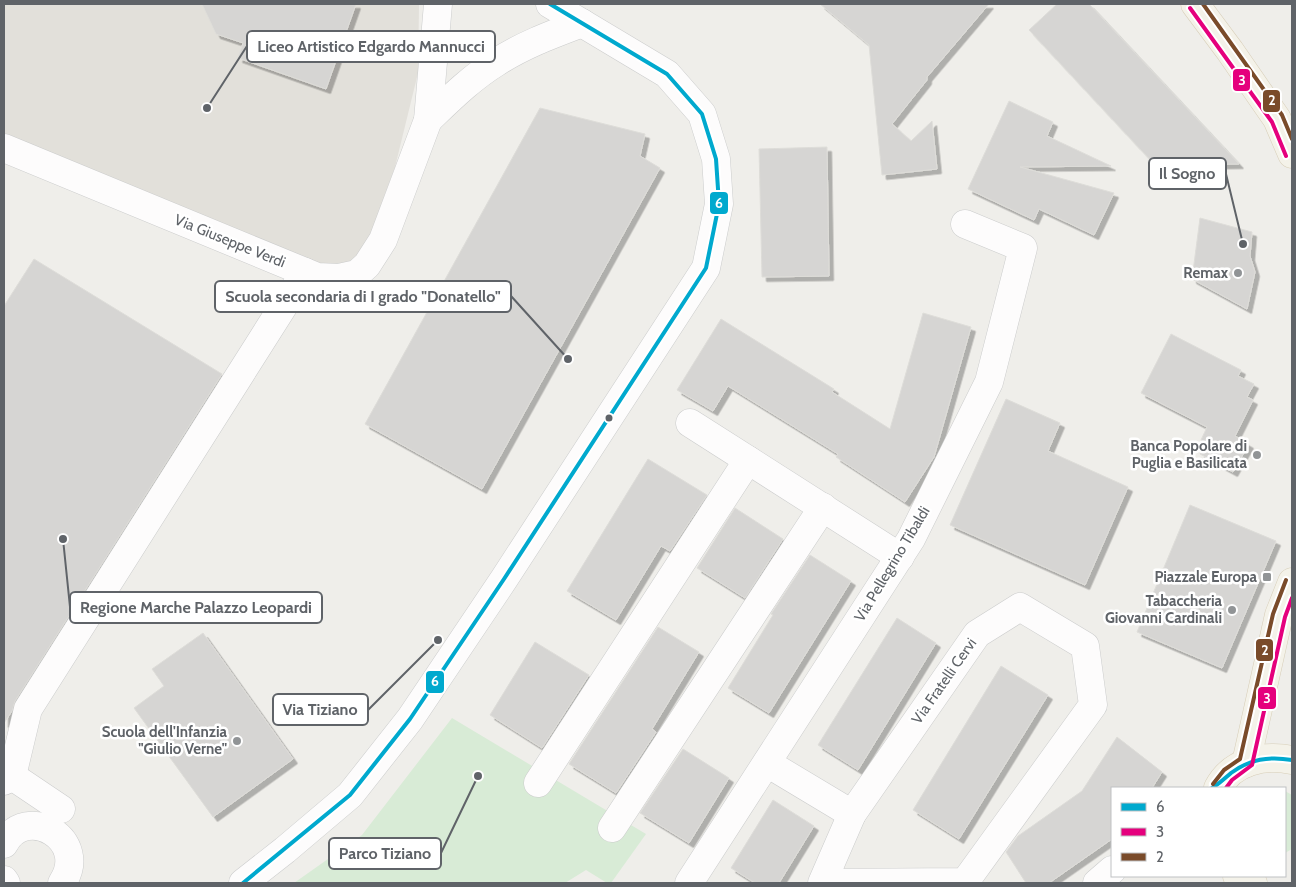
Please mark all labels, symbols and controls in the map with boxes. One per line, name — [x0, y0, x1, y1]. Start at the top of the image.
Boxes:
callout: Liceo Artistico Edgardo Mannucci — [247, 31, 495, 62]
text: Liceo Artistico Edgardo Mannucci — [257, 37, 485, 56]
line badge: 3 — [1232, 68, 1251, 92]
text: 3 — [1238, 71, 1246, 89]
line badge: 2 — [1262, 89, 1281, 113]
text: 2 — [1268, 91, 1276, 109]
callout: Il Sogno — [1149, 158, 1226, 189]
text: Il Sogno — [1159, 164, 1215, 183]
line badge: 6 — [709, 191, 729, 215]
text: 6 — [715, 194, 723, 212]
street label: Via Giuseppe Verdi — [172, 211, 288, 271]
place label: Remax — [1183, 264, 1229, 282]
marker: Remax — [1232, 267, 1244, 279]
callout: Scuola secondaria di I grado "Donatello" — [215, 281, 511, 312]
text: Scuola secondaria di I grado "Donatello" — [225, 287, 501, 306]
unlabelled marker — [604, 413, 614, 423]
place label: Banca Popolare di Puglia e Basilicata — [1130, 437, 1248, 472]
marker: Banca Popolare di Puglia e Basilicata — [1251, 449, 1263, 461]
street label: Via Pellegrino Tibaldi — [850, 503, 934, 625]
place label: Piazzale Europa — [1154, 568, 1258, 586]
marker: Piazzale Europa — [1261, 571, 1273, 583]
callout: Regione Marche Palazzo Leopardi — [70, 592, 322, 623]
place label: Tabaccheria Giovanni Cardinali — [1105, 592, 1223, 627]
text: Regione Marche Palazzo Leopardi — [80, 598, 312, 617]
marker: Tabaccheria Giovanni Cardinali — [1226, 604, 1238, 616]
street label: Via Fratelli Cervi — [908, 635, 980, 727]
line badge: 2 — [1255, 638, 1274, 662]
text: 2 — [1261, 641, 1269, 659]
line badge: 6 — [425, 670, 445, 694]
text: 6 — [431, 672, 439, 690]
line badge: 3 — [1257, 686, 1277, 710]
text: 3 — [1263, 689, 1271, 707]
callout: Via Tiziano — [273, 694, 368, 725]
text: Via Tiziano — [282, 700, 358, 719]
place label: Scuola dell'Infanzia "Giulio Verne" — [102, 723, 228, 758]
marker: Scuola dell'Infanzia "Giulio Verne" — [231, 735, 243, 747]
legend — [1111, 787, 1286, 877]
text: 6 — [1156, 798, 1165, 816]
text: 3 — [1156, 823, 1164, 841]
callout: Parco Tiziano — [329, 838, 441, 869]
text: Parco Tiziano — [339, 844, 431, 863]
text: 2 — [1156, 848, 1164, 866]

